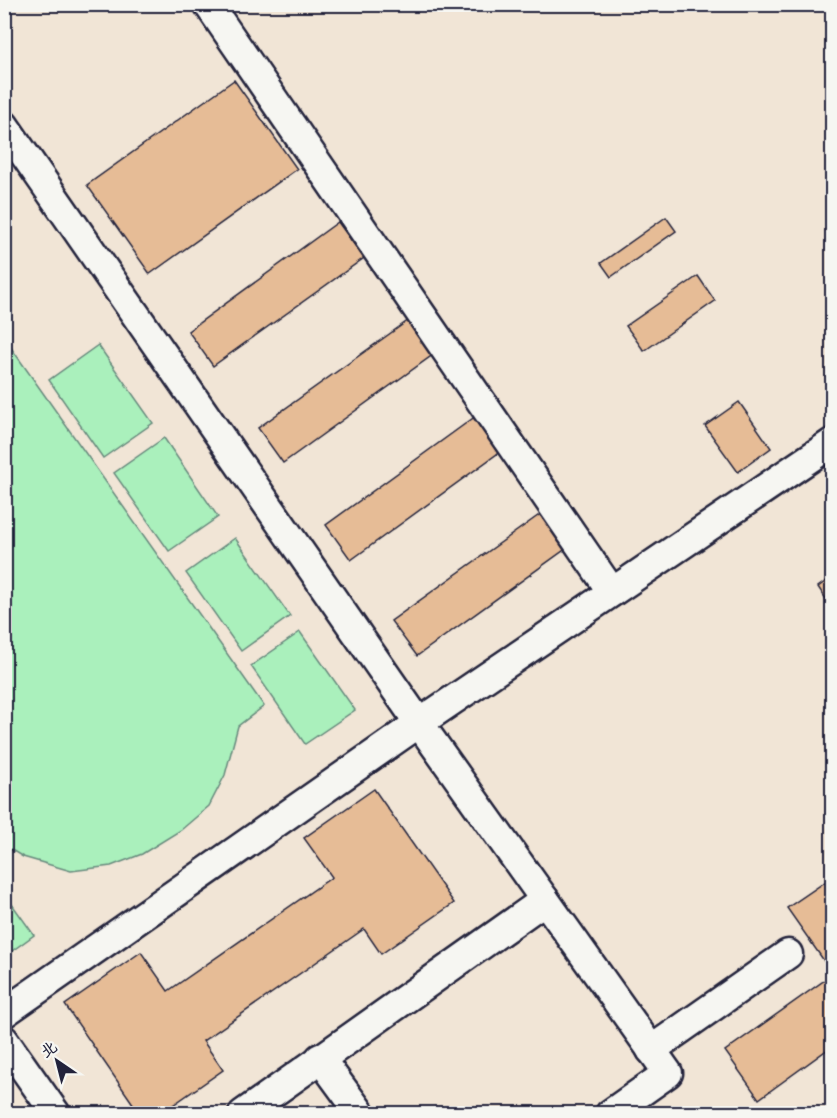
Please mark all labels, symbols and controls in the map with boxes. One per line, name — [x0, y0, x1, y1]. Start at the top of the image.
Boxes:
north arrow — [27, 1031, 87, 1091]
text: 北 — [36, 1035, 61, 1061]

